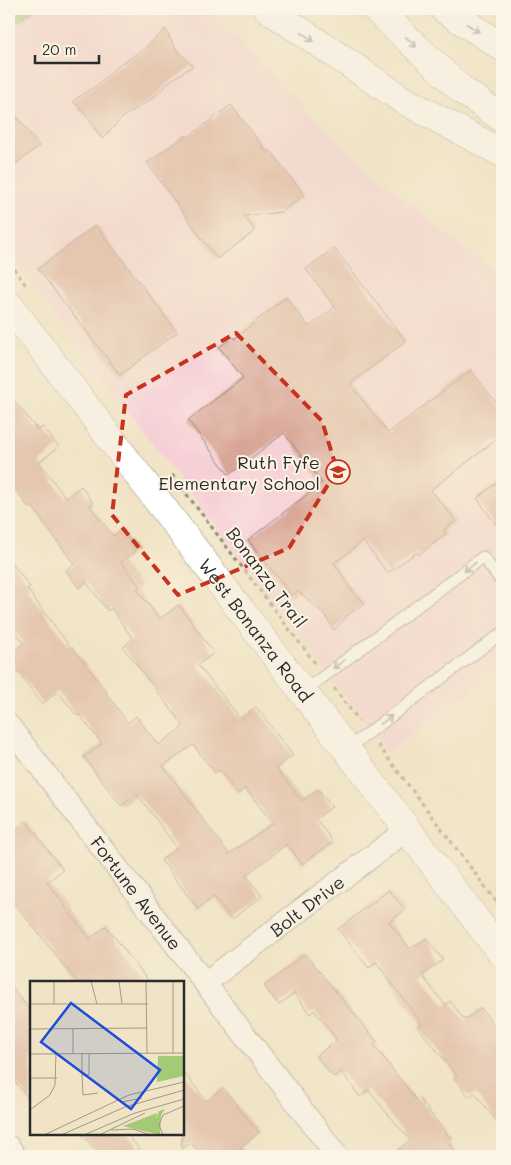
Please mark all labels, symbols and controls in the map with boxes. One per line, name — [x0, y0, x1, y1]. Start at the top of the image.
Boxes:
one-way arrow — [466, 23, 480, 33]
scale bar — [35, 32, 99, 64]
one-way arrow — [301, 32, 315, 42]
one-way arrow — [405, 36, 418, 48]
text: 20 m — [42, 39, 76, 59]
place label: Ruth Fyfe Elementary School — [159, 450, 320, 495]
school or university icon: Ruth Fyfe Elementary School — [325, 459, 351, 485]
street label: Bonanza Trail — [221, 522, 313, 632]
street label: West Bonanza Road — [194, 553, 318, 707]
one-way arrow — [464, 561, 477, 572]
one-way arrow — [332, 659, 346, 669]
one-way arrow — [379, 715, 393, 725]
street label: Fortune Avenue — [85, 831, 187, 955]
street label: Bolt Drive — [265, 870, 349, 942]
inset map — [30, 981, 184, 1135]

